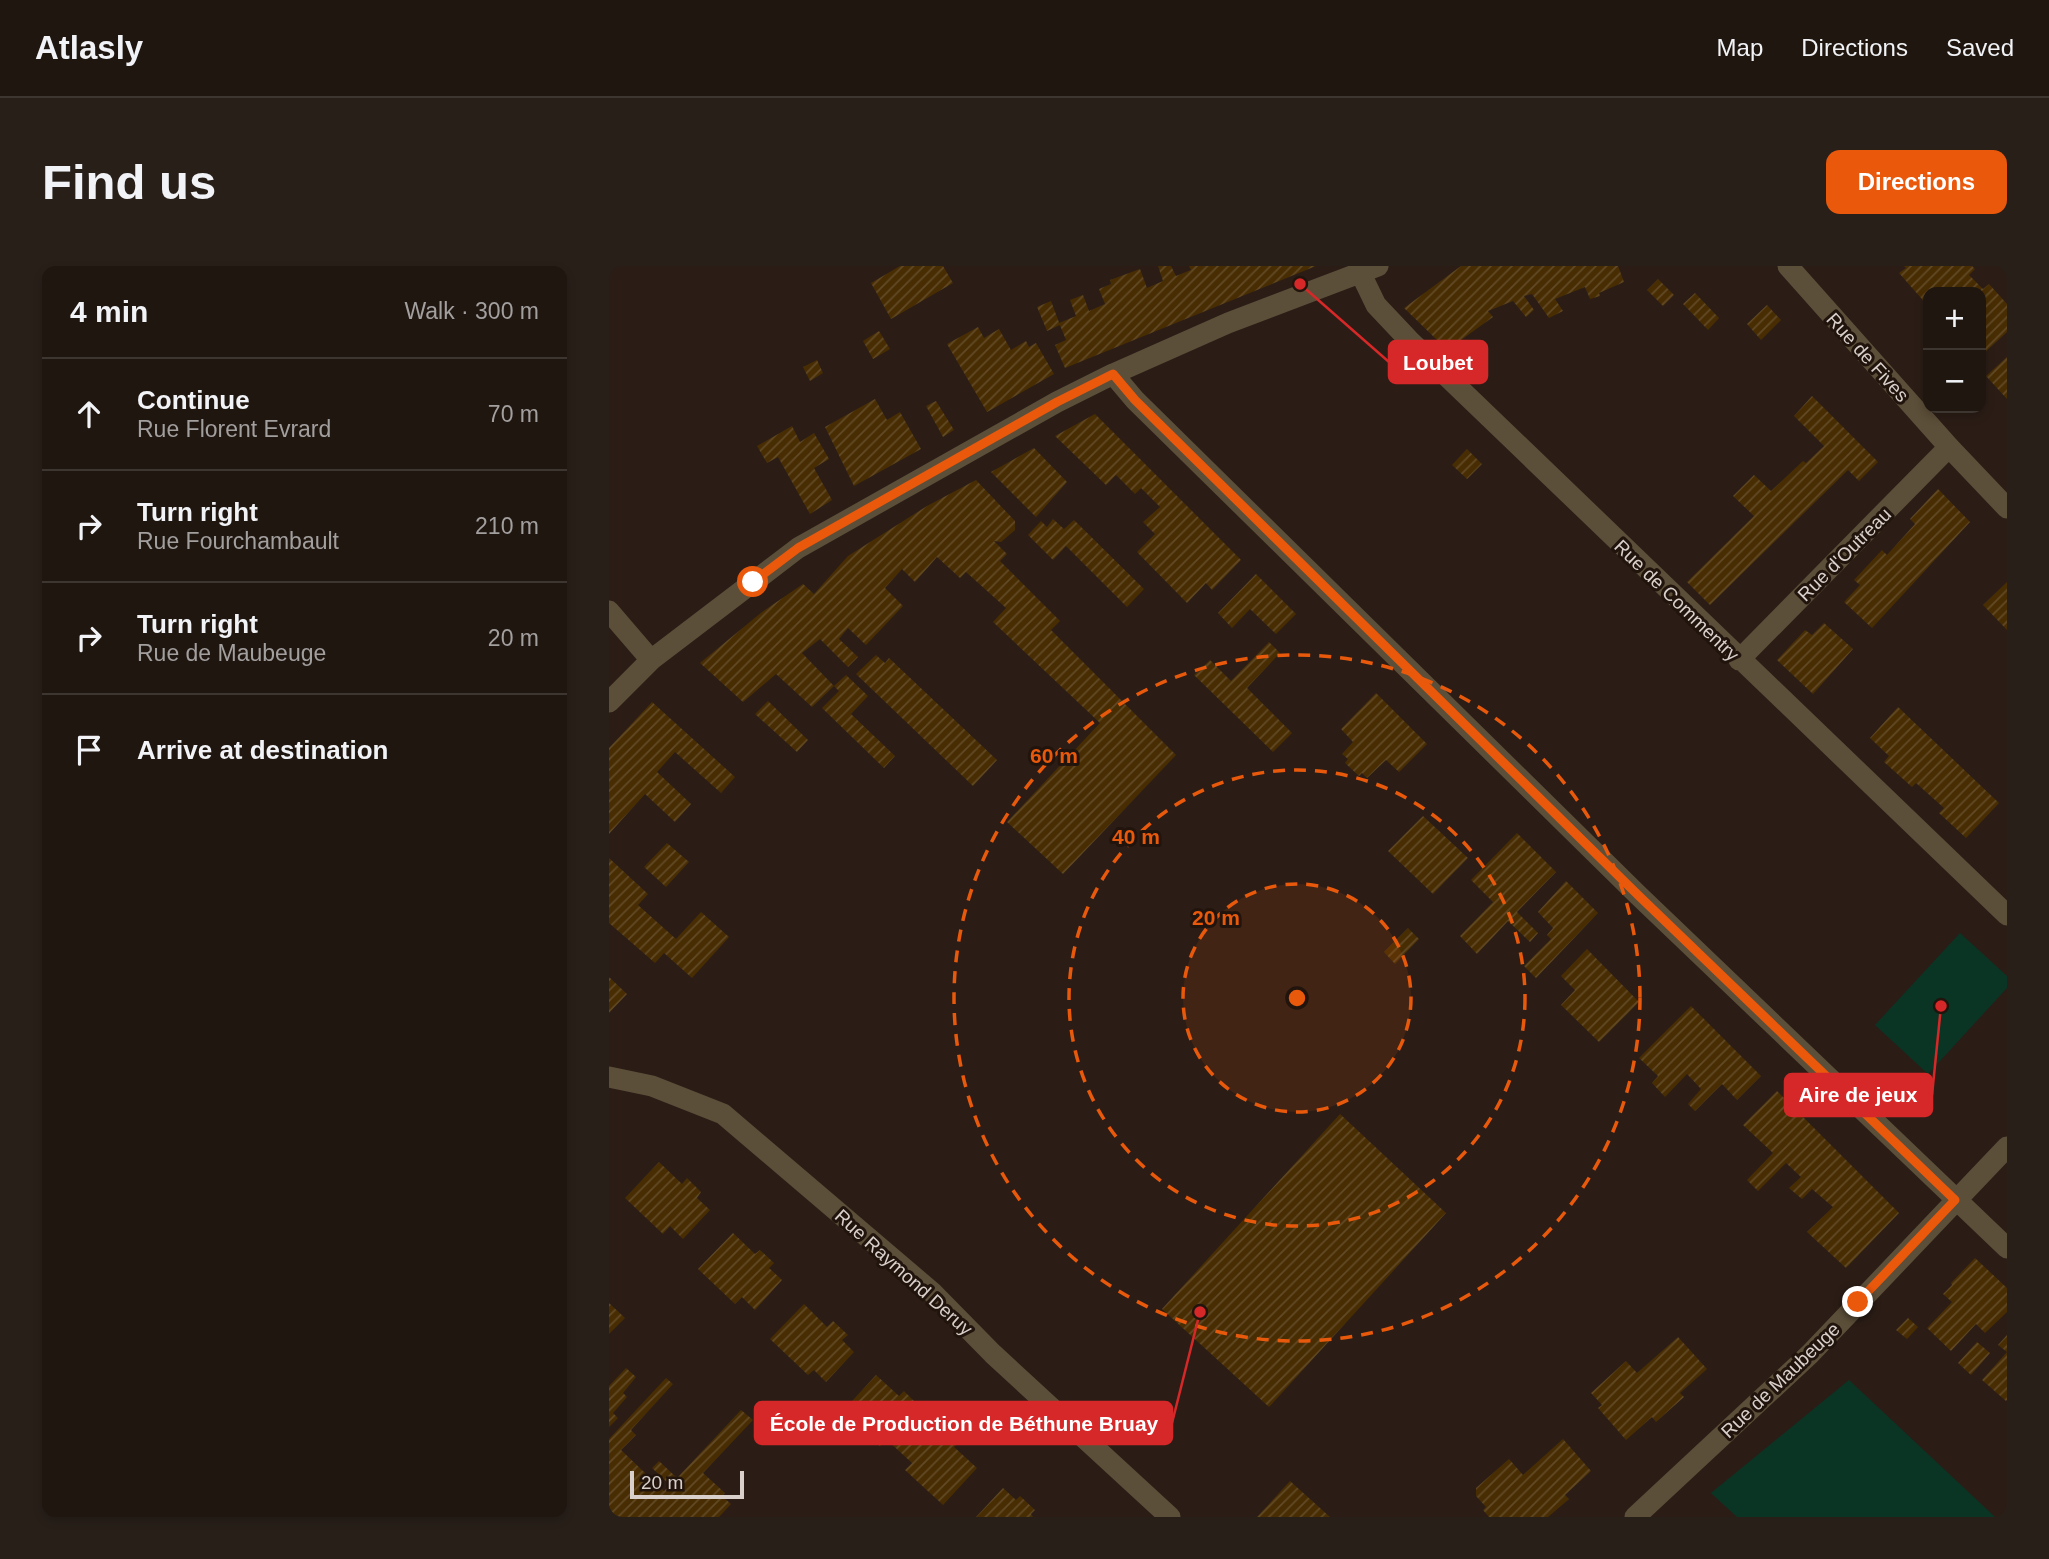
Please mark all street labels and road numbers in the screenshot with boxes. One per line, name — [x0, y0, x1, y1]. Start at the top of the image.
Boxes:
street label: Rue de Fives — [1822, 309, 1913, 406]
street label: Rue d'Outreau — [1793, 503, 1895, 605]
street label: Rue de Commentry — [1610, 536, 1744, 665]
street label: Rue Raymond Deruy — [831, 1205, 977, 1340]
street label: Rue de Maubeuge — [1717, 1319, 1844, 1442]

